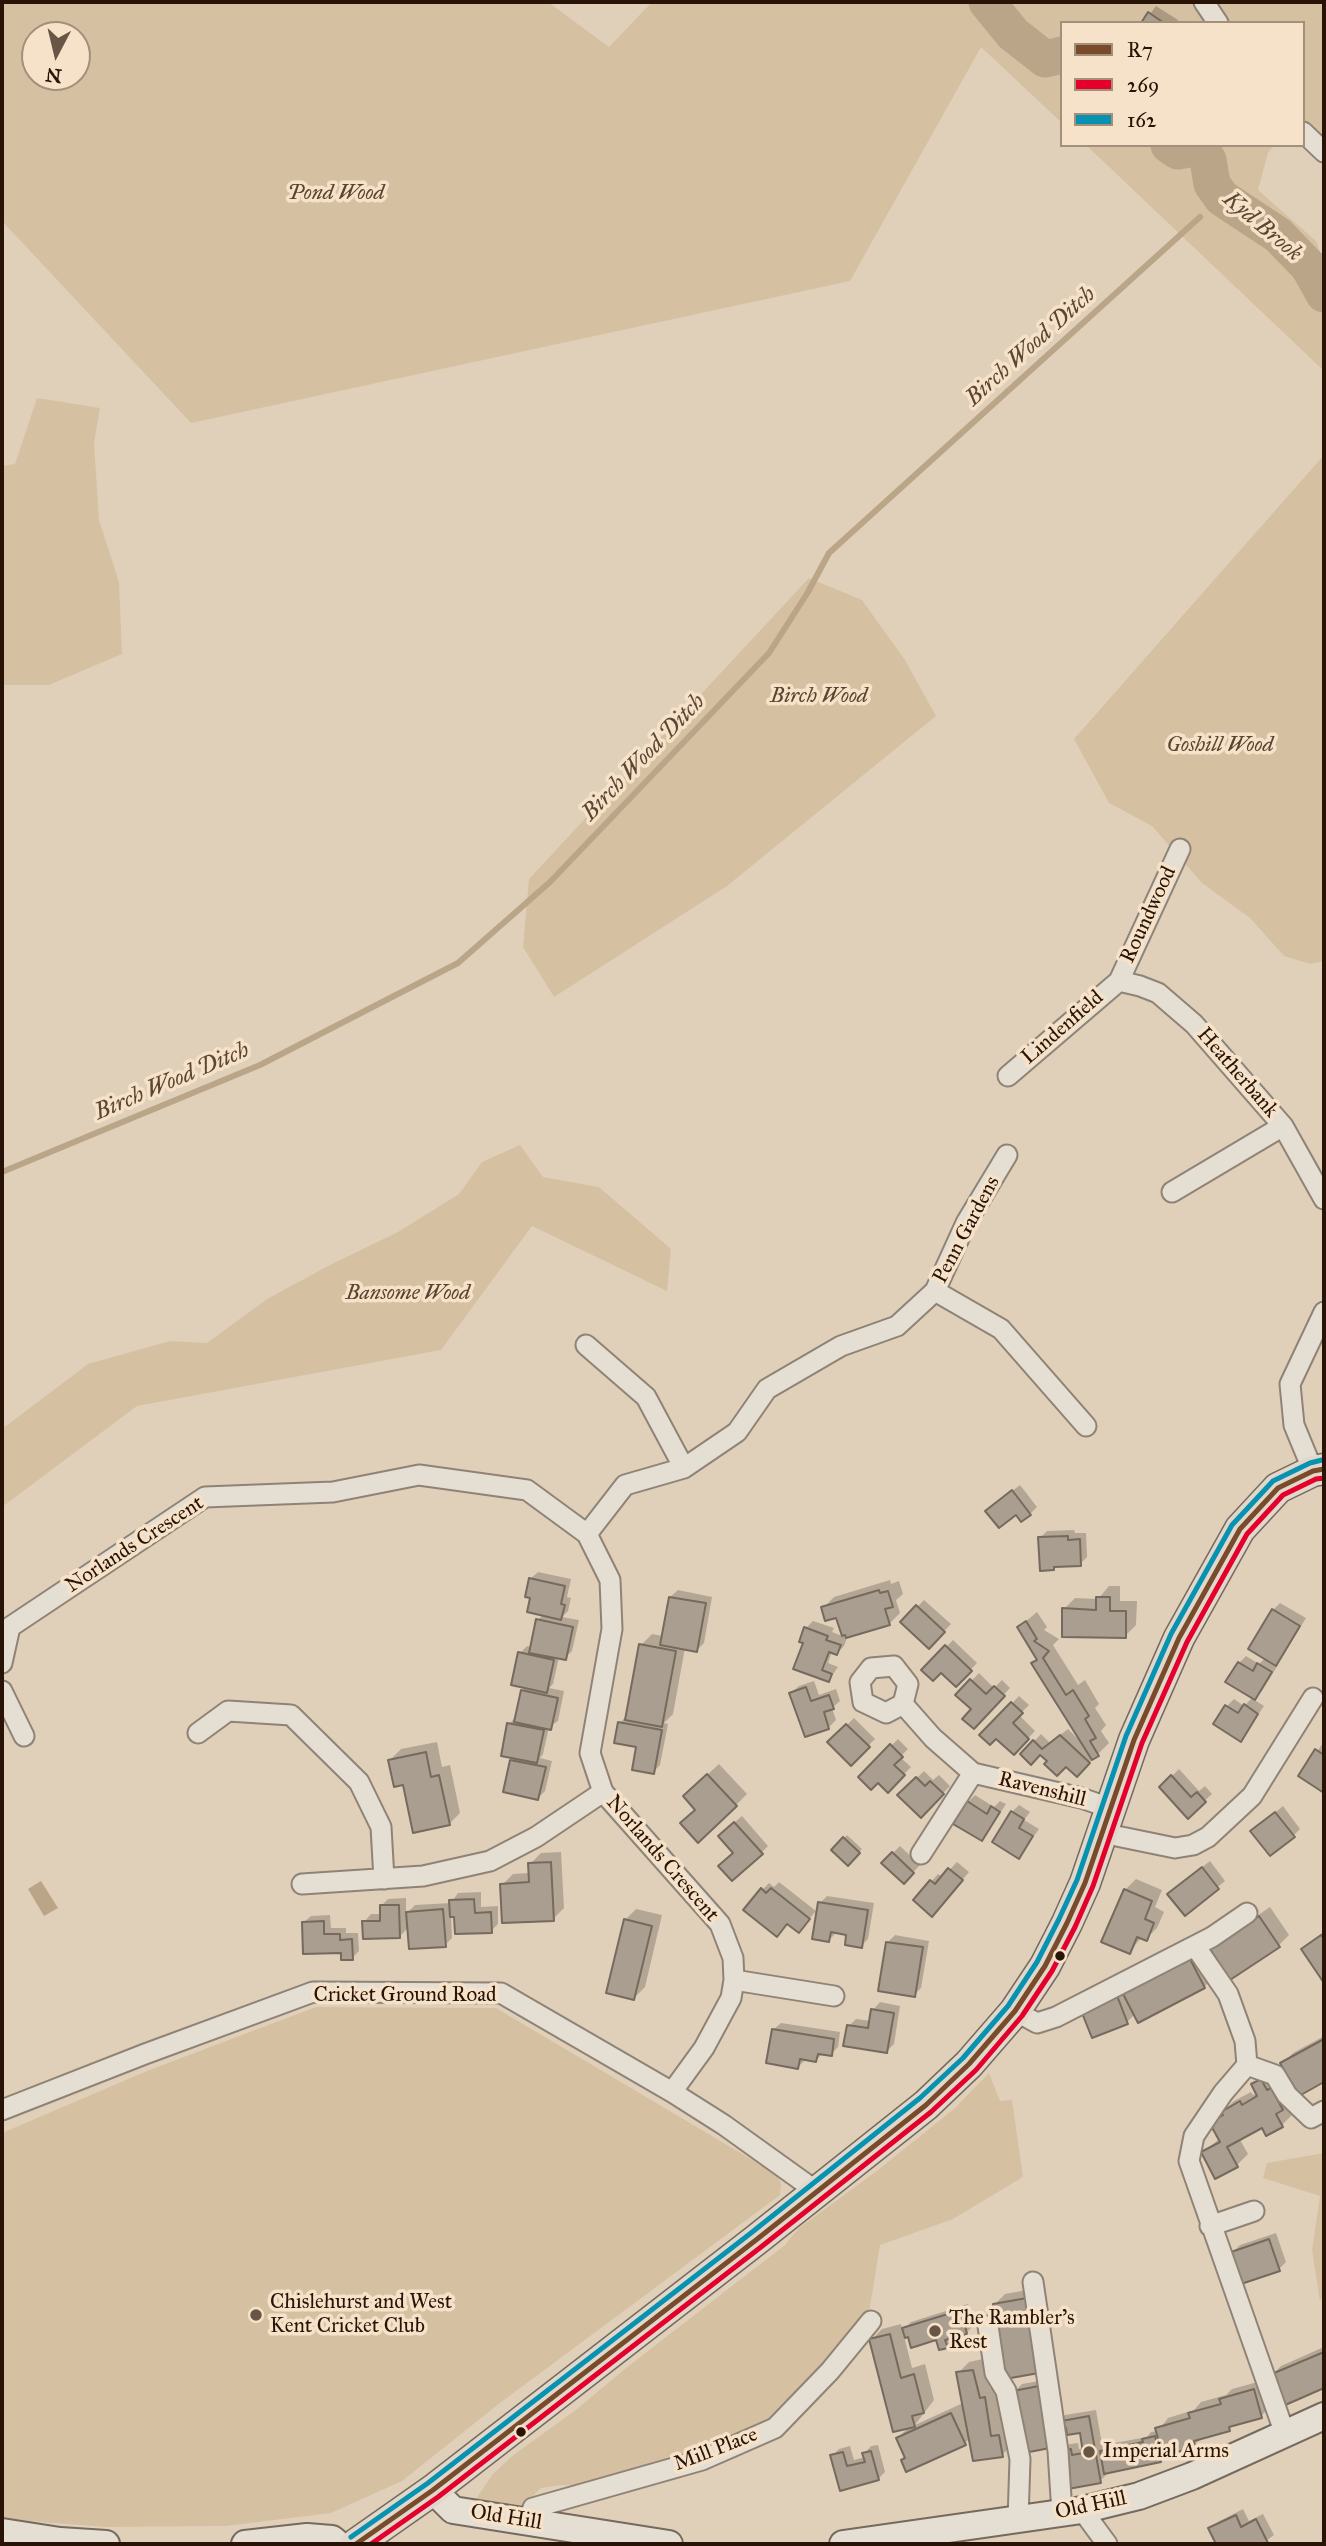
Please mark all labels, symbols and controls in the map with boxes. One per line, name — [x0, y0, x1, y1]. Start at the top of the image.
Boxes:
north arrow — [21, 21, 91, 91]
legend — [1060, 21, 1305, 147]
text: R7 — [1127, 37, 1153, 63]
text: N — [44, 63, 63, 88]
text: 269 — [1127, 72, 1159, 98]
text: 162 — [1127, 107, 1156, 133]
park label: Pond Wood — [288, 181, 384, 207]
water label: Kyd Brook — [1217, 186, 1307, 268]
water label: Birch Wood Ditch — [960, 281, 1102, 413]
park label: Birch Wood — [770, 684, 868, 710]
water label: Birch Wood Ditch — [577, 689, 711, 827]
park label: Goshill Wood — [1166, 733, 1274, 759]
street label: Roundwood — [1116, 863, 1182, 967]
street label: Lindenfield — [1017, 986, 1109, 1070]
street label: Heatherbank — [1191, 1023, 1283, 1123]
water label: Birch Wood Ditch — [91, 1037, 253, 1127]
street label: Penn Gardens — [928, 1172, 1006, 1288]
park label: Bansome Wood — [346, 1281, 470, 1307]
street label: Norlands Crescent — [61, 1491, 209, 1599]
street label: Ravenshill — [995, 1767, 1089, 1813]
street label: Norlands Crescent — [600, 1791, 724, 1927]
unlabelled marker — [1053, 1949, 1067, 1963]
street label: Cricket Ground Road — [313, 1983, 497, 2009]
place label: Chislehurst and West Kent Cricket Club — [270, 2290, 452, 2340]
place label: The Rambler's Rest — [949, 2306, 1075, 2356]
marker: Chislehurst and West Kent Cricket Club — [248, 2307, 264, 2323]
marker: The Rambler's Rest — [927, 2323, 943, 2339]
street label: Mill Place — [671, 2423, 761, 2477]
unlabelled marker — [514, 2425, 528, 2439]
place label: Imperial Arms — [1103, 2439, 1229, 2465]
marker: Imperial Arms — [1081, 2444, 1097, 2460]
street label: Old Hill — [1053, 2486, 1129, 2526]
street label: Old Hill — [468, 2500, 544, 2536]

